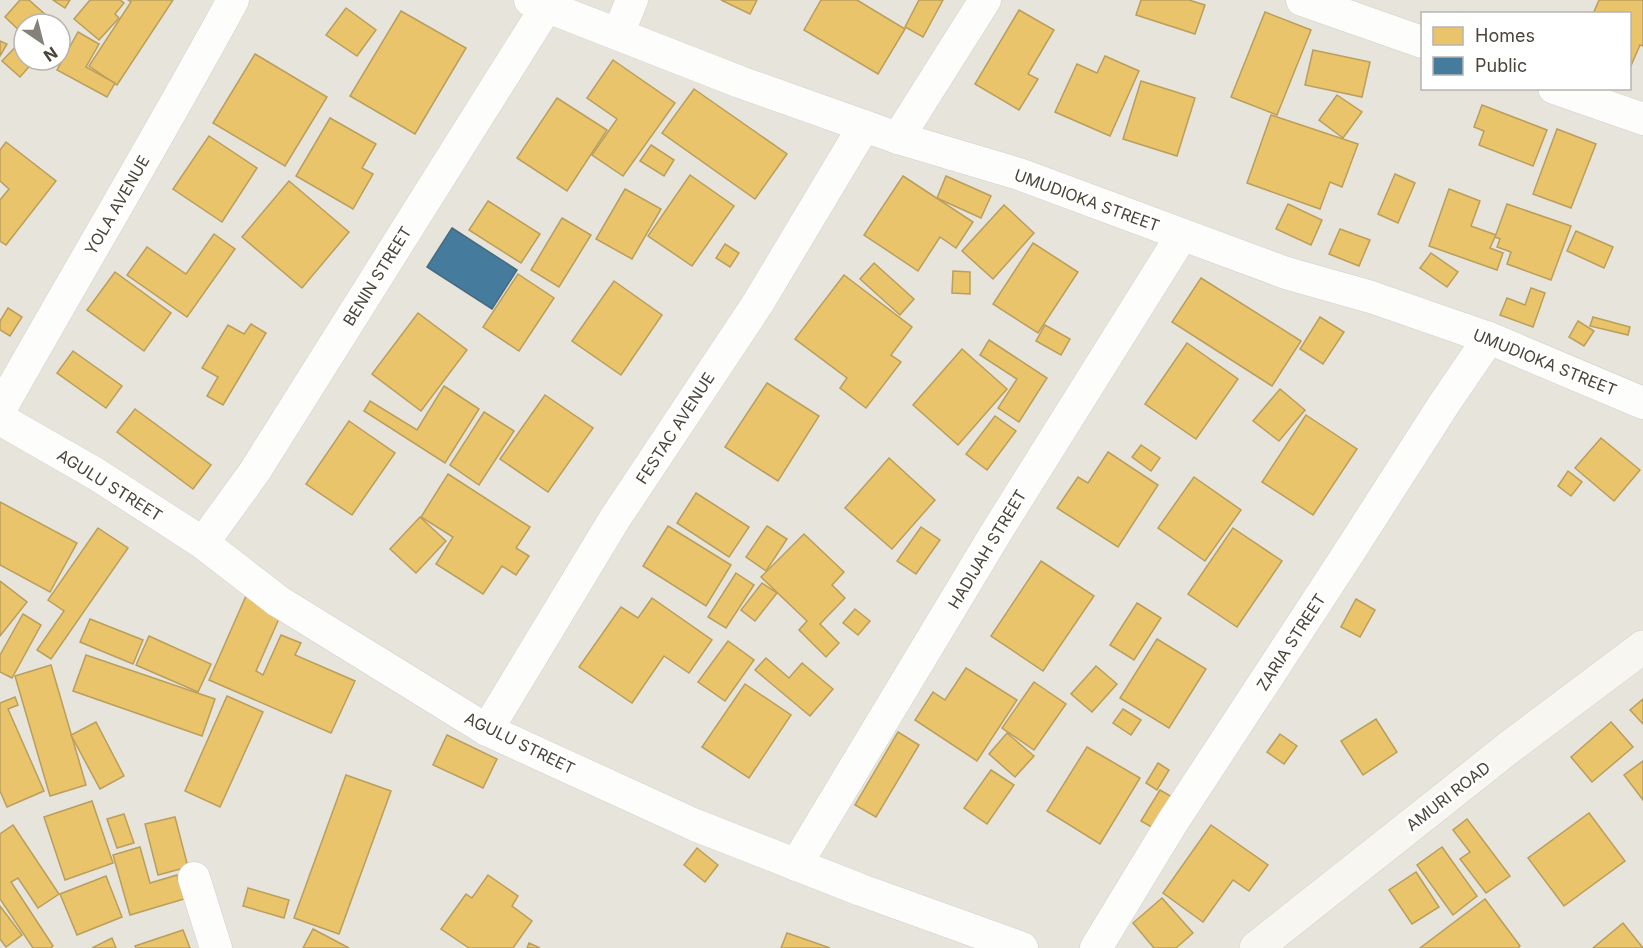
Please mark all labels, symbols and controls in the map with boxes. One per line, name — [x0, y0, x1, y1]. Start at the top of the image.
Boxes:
north arrow — [12, 12, 72, 72]
legend — [1421, 12, 1631, 90]
text: Homes — [1475, 25, 1535, 46]
text: N — [40, 43, 61, 66]
text: Public — [1475, 55, 1527, 76]
street label: YOLA AVENUE — [81, 152, 153, 258]
street label: UMUDIOKA STREET — [1012, 164, 1162, 236]
street label: BENIN STREET — [338, 223, 416, 329]
street label: UMUDIOKA STREET — [1470, 324, 1620, 400]
street label: FESTAC AVENUE — [631, 368, 719, 488]
street label: AGULU STREET — [54, 445, 166, 525]
street label: HADIJAH STREET — [944, 486, 1030, 612]
street label: ZARIA STREET — [1252, 590, 1330, 694]
street label: AGULU STREET — [462, 708, 578, 778]
street label: AMURI ROAD — [1402, 757, 1494, 835]

